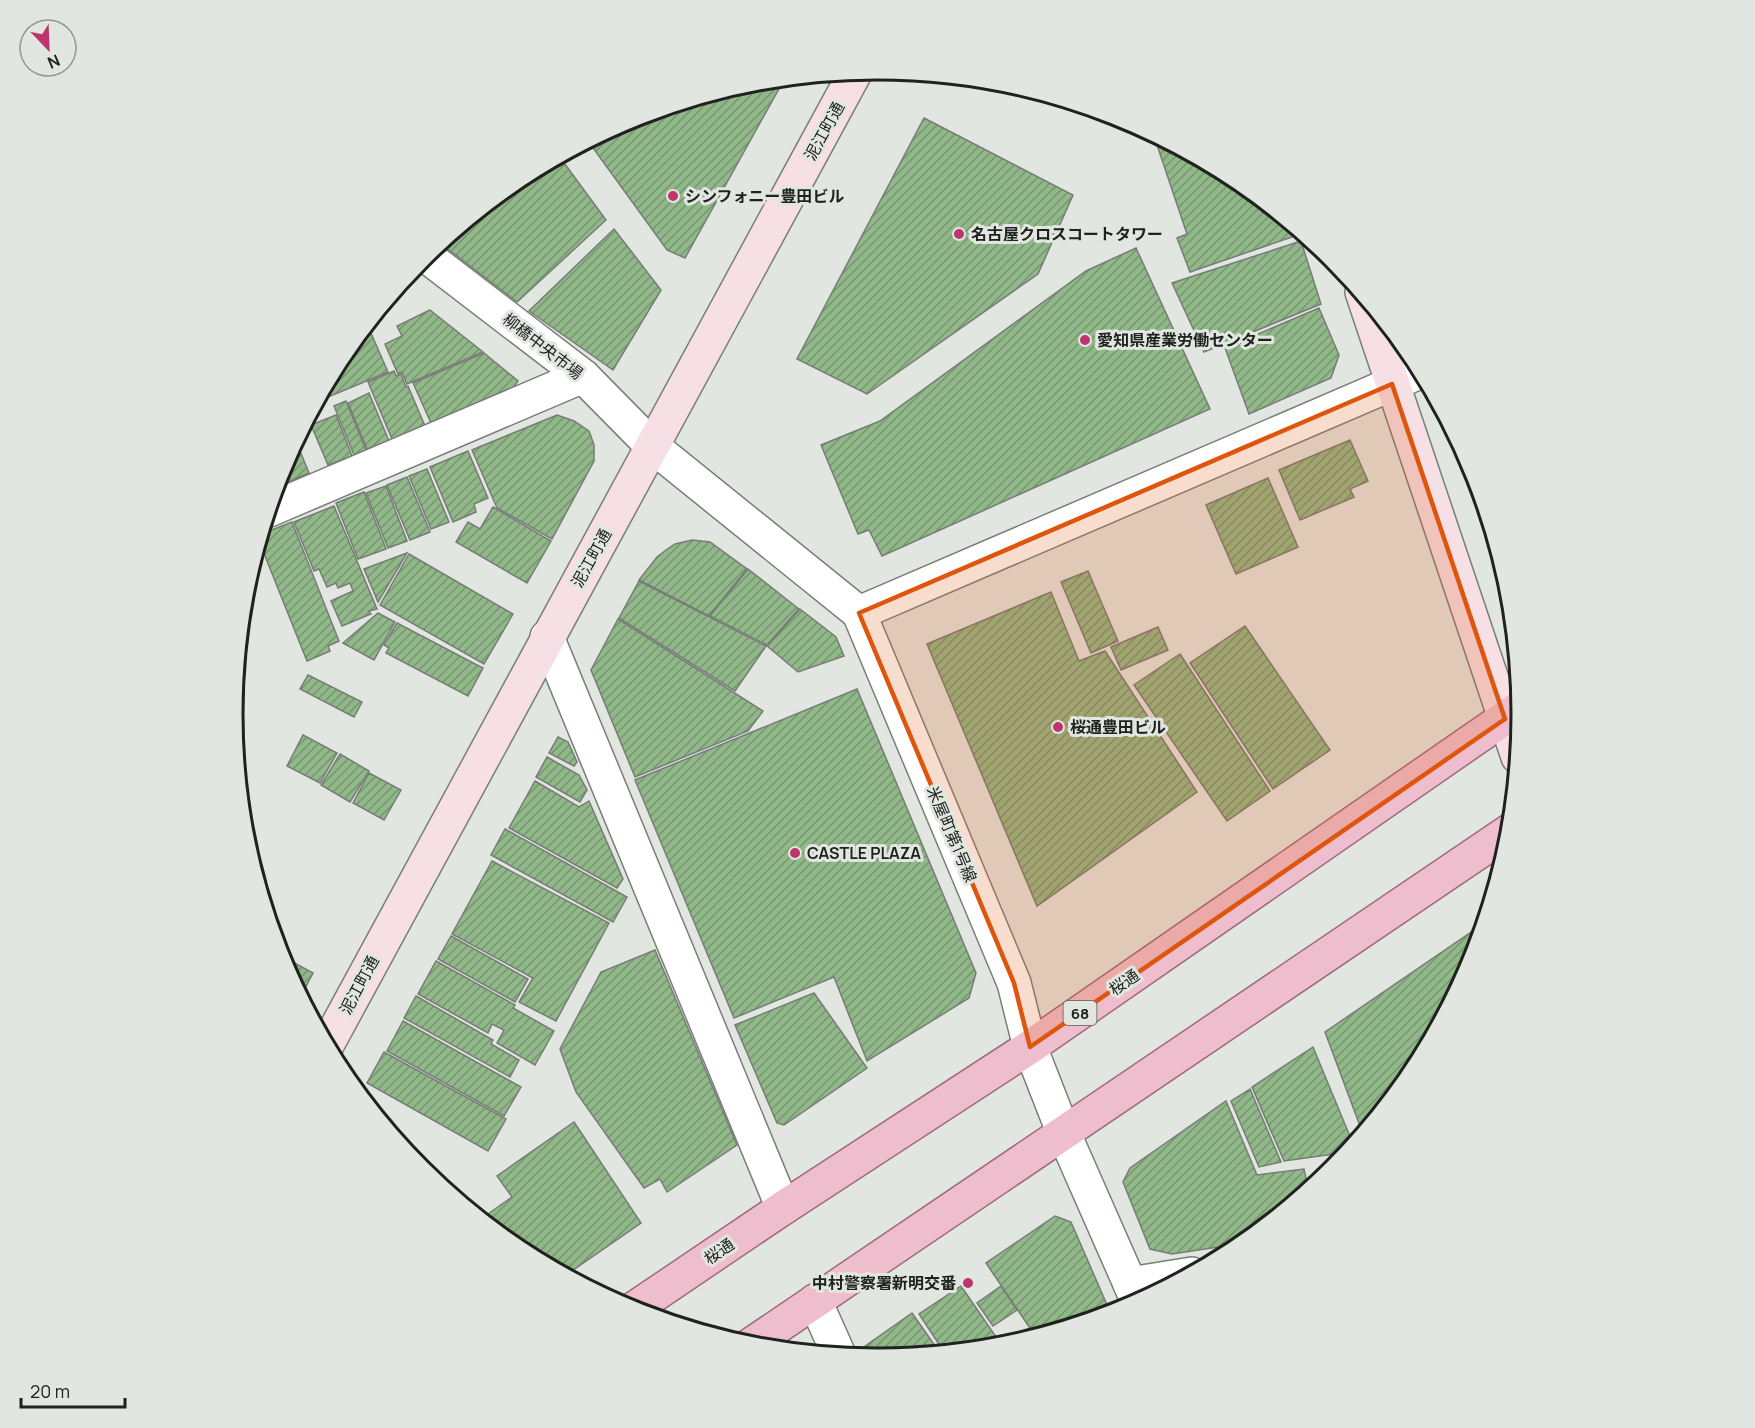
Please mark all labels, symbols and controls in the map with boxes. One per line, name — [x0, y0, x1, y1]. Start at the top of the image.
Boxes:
north arrow — [18, 18, 78, 78]
text: N — [44, 49, 63, 74]
street label: 泥江町通 — [799, 98, 849, 164]
place label: シンフォニー豊田ビル — [685, 185, 845, 207]
marker: シンフォニー豊田ビル — [666, 189, 680, 203]
place label: 名古屋クロスコートタワー — [971, 223, 1163, 245]
marker: 名古屋クロスコートタワー — [952, 227, 966, 241]
street label: 柳橋中央市場 — [498, 308, 588, 384]
place label: 愛知県産業労働センター — [1097, 329, 1273, 351]
marker: 愛知県産業労働センター — [1078, 333, 1092, 347]
street label: 泥江町通 — [566, 525, 616, 591]
place label: 桜通豊田ビル — [1070, 716, 1166, 738]
marker: 桜通豊田ビル — [1051, 720, 1065, 734]
street label: 米屋町第1号線 — [922, 783, 982, 885]
place label: CASTLE PLAZA — [807, 842, 921, 864]
marker: CASTLE PLAZA — [788, 846, 802, 860]
street label: 泥江町通 — [334, 952, 384, 1018]
street label: 桜通 — [1105, 964, 1143, 1000]
road number: 68 — [1064, 1001, 1096, 1025]
street label: 桜通 — [700, 1233, 738, 1269]
place label: 中村警察署新明交番 — [812, 1272, 956, 1294]
marker: 中村警察署新明交番 — [961, 1276, 975, 1290]
scale bar — [21, 1371, 124, 1409]
text: 20 m — [30, 1379, 70, 1403]

